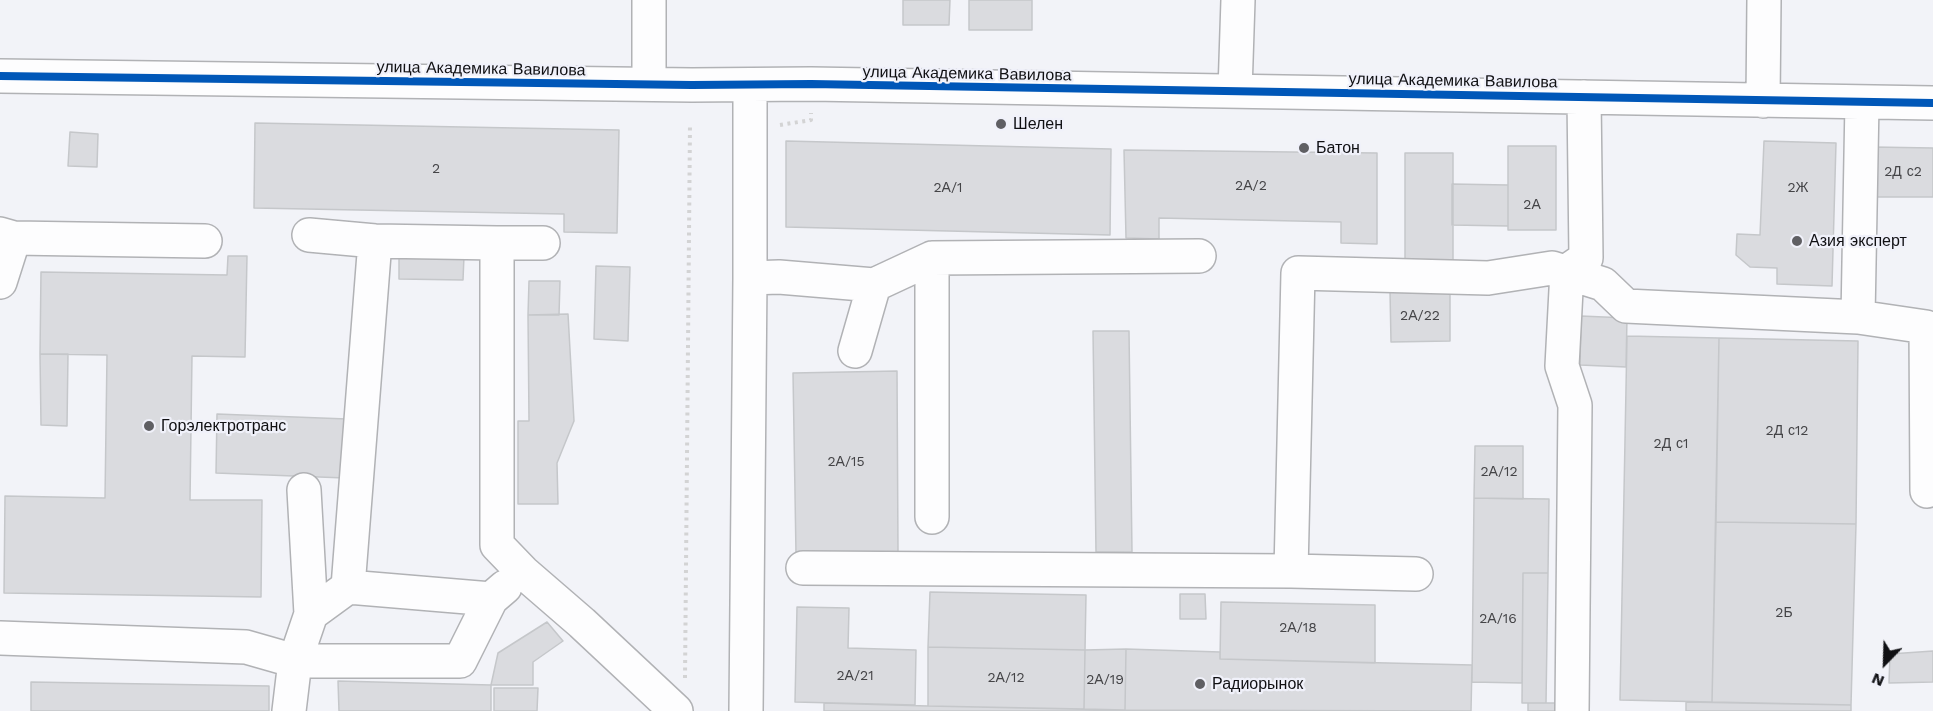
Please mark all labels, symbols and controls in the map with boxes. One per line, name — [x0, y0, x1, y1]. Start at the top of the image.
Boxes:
street label: улица Академика Вавилова — [376, 58, 586, 80]
street label: улица Академика Вавилова — [862, 63, 1072, 85]
street label: улица Академика Вавилова — [1348, 70, 1558, 92]
place label: Шелен — [1013, 114, 1063, 134]
marker: Шелен — [994, 117, 1008, 131]
place label: Батон — [1316, 138, 1360, 158]
marker: Батон — [1297, 141, 1311, 155]
house number: 2 — [432, 161, 440, 177]
house number: 2Д с2 — [1884, 164, 1922, 180]
house number: 2А/2 — [1235, 178, 1267, 194]
house number: 2А/1 — [933, 180, 963, 196]
house number: 2Ж — [1787, 180, 1809, 196]
house number: 2А — [1523, 197, 1541, 213]
place label: Азия эксперт — [1809, 231, 1907, 251]
marker: Азия эксперт — [1790, 234, 1804, 248]
house number: 2А/22 — [1400, 308, 1440, 324]
place label: Горэлектротранс — [161, 416, 286, 436]
marker: Горэлектротранс — [142, 419, 156, 433]
house number: 2Д с12 — [1765, 423, 1809, 439]
house number: 2Д с1 — [1654, 436, 1688, 452]
house number: 2А/15 — [827, 454, 865, 470]
house number: 2А/12 — [1480, 464, 1518, 480]
house number: 2Б — [1775, 605, 1793, 621]
house number: 2А/16 — [1479, 611, 1517, 627]
house number: 2А/18 — [1279, 620, 1317, 636]
north arrow — [1855, 633, 1915, 693]
house number: 2А/21 — [836, 668, 874, 684]
text: N — [1869, 669, 1887, 691]
house number: 2А/12 — [987, 670, 1025, 686]
house number: 2А/19 — [1086, 672, 1124, 688]
place label: Радиорынок — [1212, 674, 1303, 694]
marker: Радиорынок — [1193, 677, 1207, 691]

